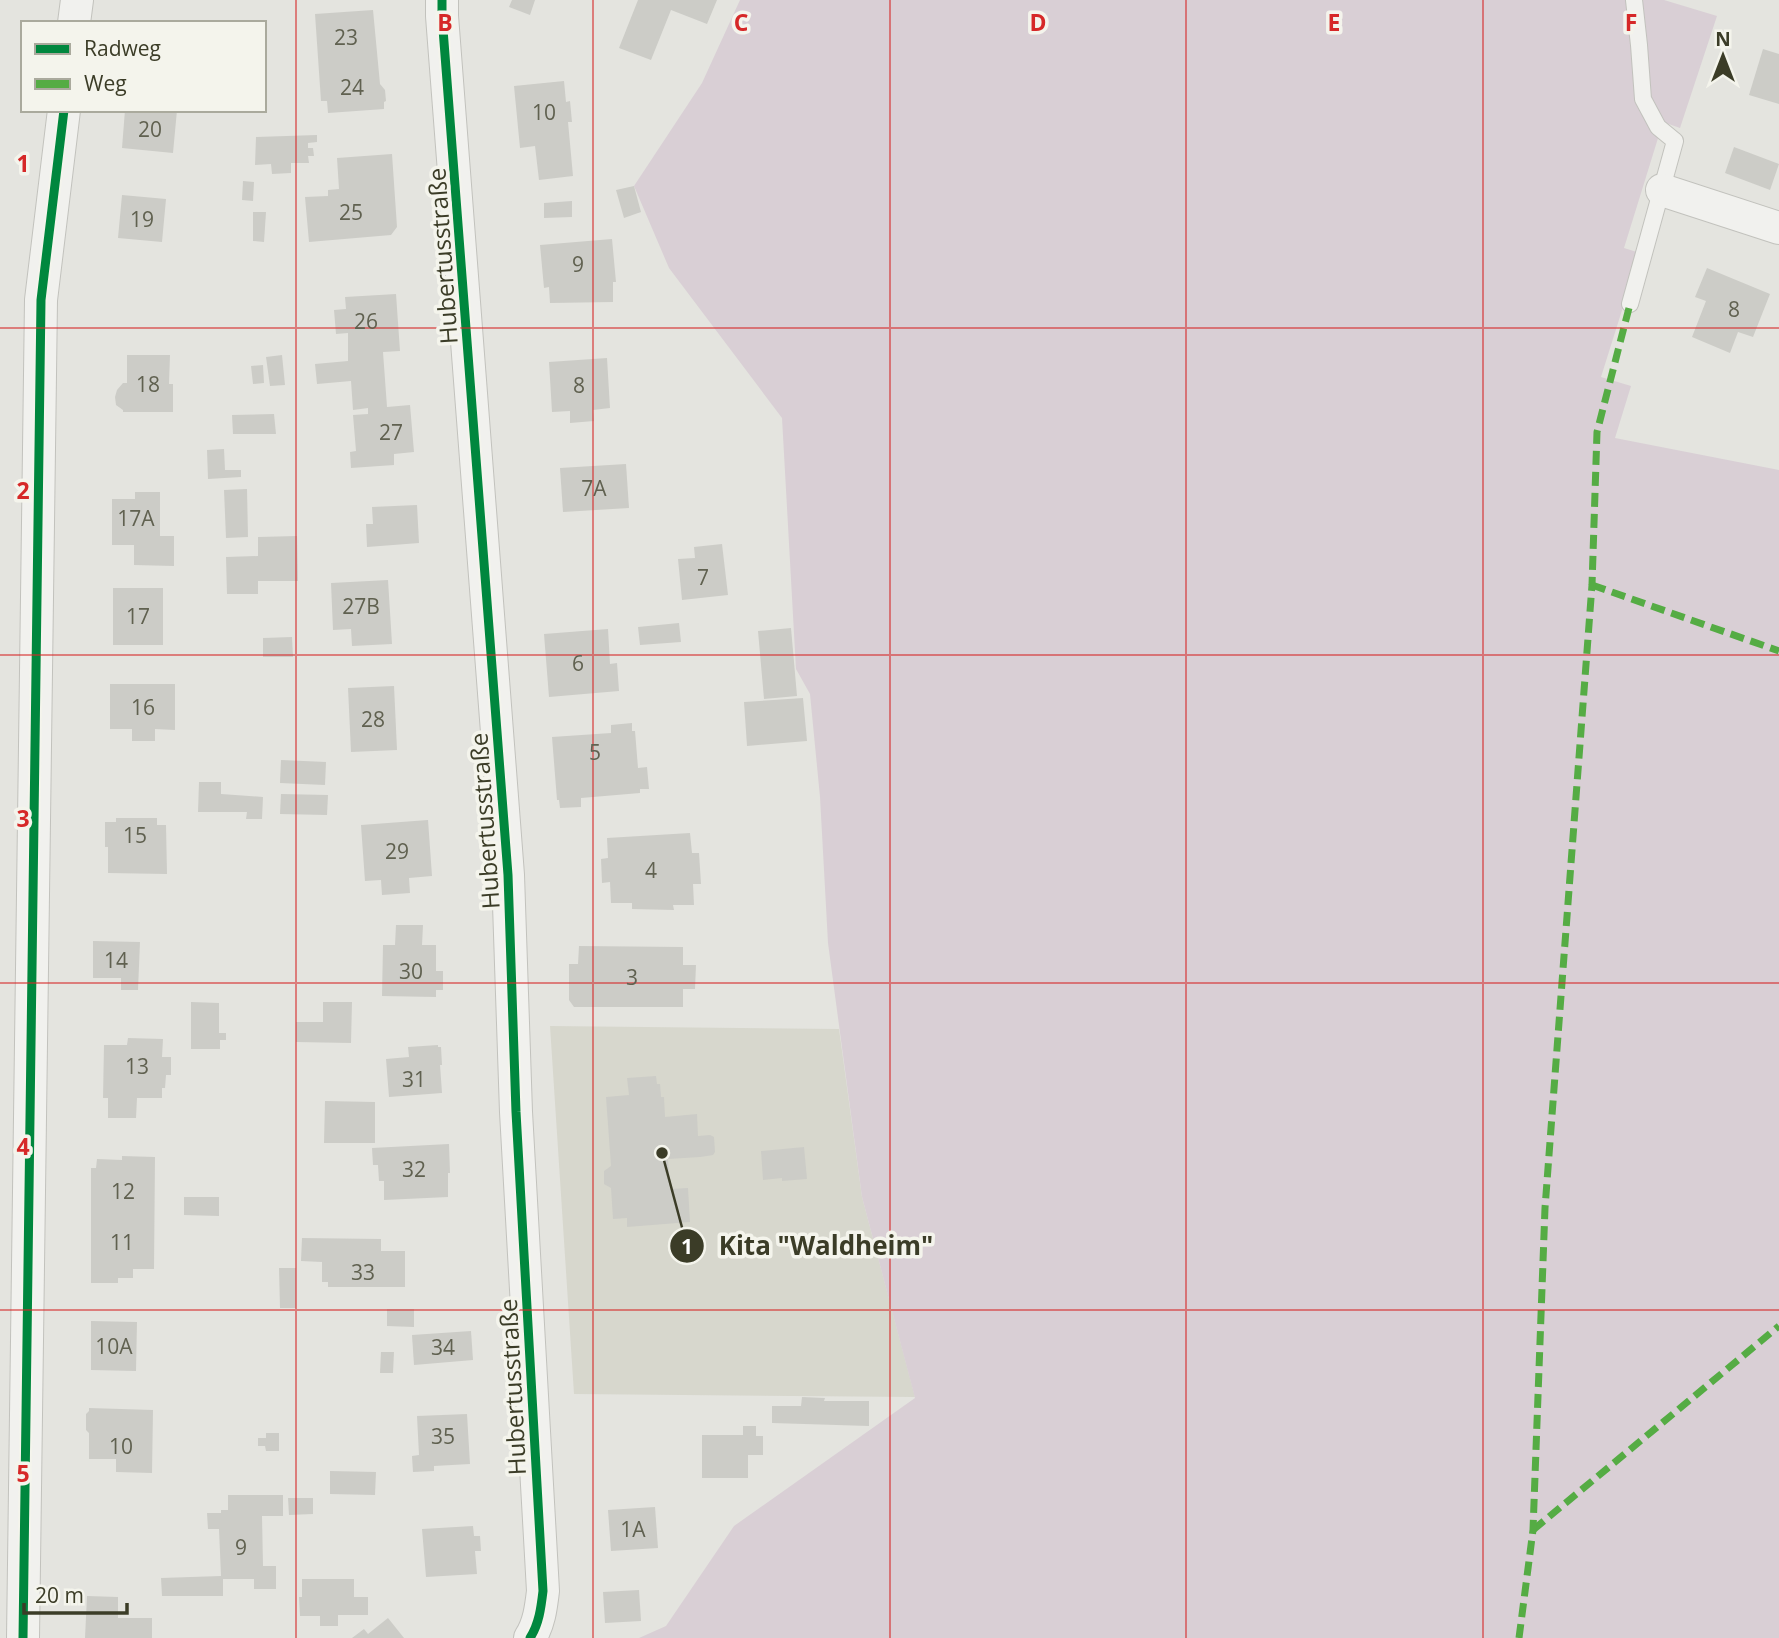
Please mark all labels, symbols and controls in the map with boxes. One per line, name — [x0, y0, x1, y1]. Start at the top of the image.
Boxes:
text: B — [437, 6, 453, 38]
text: C — [734, 6, 748, 38]
text: D — [1029, 6, 1047, 38]
text: E — [1328, 6, 1340, 38]
text: F — [1625, 6, 1637, 38]
legend — [21, 21, 266, 112]
north arrow — [1688, 21, 1758, 91]
house number: 23 — [334, 23, 358, 51]
text: N — [1715, 26, 1731, 52]
text: Radweg — [84, 34, 161, 62]
text: Weg — [84, 69, 127, 97]
house number: 24 — [340, 73, 364, 101]
house number: 10 — [532, 98, 556, 126]
house number: 20 — [138, 115, 162, 143]
text: 1 — [16, 147, 30, 179]
street label: Hubertusstraße — [419, 167, 465, 345]
house number: 25 — [339, 198, 363, 226]
house number: 19 — [130, 205, 154, 233]
house number: 9 — [572, 250, 584, 278]
house number: 8 — [1728, 295, 1740, 323]
house number: 26 — [354, 307, 378, 335]
house number: 18 — [136, 370, 160, 398]
house number: 8 — [573, 371, 585, 399]
house number: 27 — [379, 418, 403, 446]
text: 2 — [16, 474, 30, 506]
house number: 7A — [581, 474, 607, 502]
house number: 17A — [117, 504, 155, 532]
house number: 7 — [697, 563, 709, 591]
house number: 27B — [342, 592, 380, 620]
house number: 17 — [126, 602, 150, 630]
house number: 6 — [572, 649, 584, 677]
house number: 16 — [131, 693, 155, 721]
house number: 28 — [361, 705, 385, 733]
street label: Hubertusstraße — [461, 732, 507, 910]
house number: 5 — [589, 738, 601, 766]
text: 3 — [16, 802, 30, 834]
house number: 15 — [123, 821, 147, 849]
house number: 29 — [385, 837, 409, 865]
house number: 4 — [645, 856, 657, 884]
house number: 14 — [104, 946, 128, 974]
house number: 30 — [399, 957, 423, 985]
house number: 3 — [626, 963, 638, 991]
house number: 13 — [125, 1052, 149, 1080]
house number: 31 — [402, 1065, 426, 1093]
text: 4 — [16, 1130, 30, 1162]
house number: 32 — [402, 1155, 426, 1183]
house number: 12 — [111, 1177, 135, 1205]
callout: Kita "Waldheim" — [670, 1223, 947, 1270]
text: Kita "Waldheim" — [719, 1227, 933, 1263]
house number: 11 — [110, 1228, 134, 1256]
text: 1 — [681, 1232, 693, 1260]
house number: 33 — [351, 1258, 375, 1286]
street label: Hubertusstraße — [491, 1298, 533, 1476]
house number: 10A — [95, 1332, 133, 1360]
house number: 34 — [431, 1333, 455, 1361]
house number: 35 — [431, 1422, 455, 1450]
house number: 10 — [109, 1432, 133, 1460]
text: 5 — [16, 1457, 30, 1489]
house number: 1A — [620, 1515, 646, 1543]
house number: 9 — [235, 1533, 247, 1561]
scale bar — [24, 1572, 128, 1616]
text: 20 m — [35, 1581, 84, 1609]

